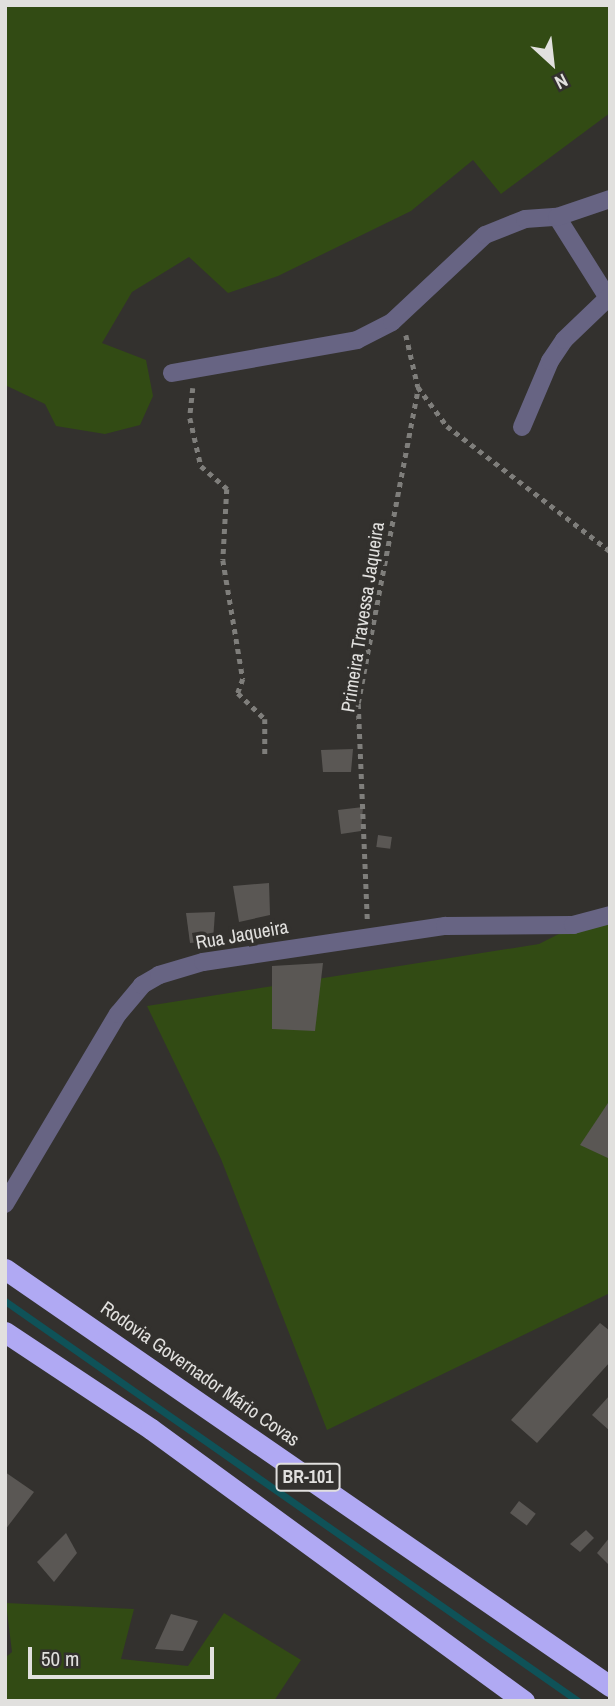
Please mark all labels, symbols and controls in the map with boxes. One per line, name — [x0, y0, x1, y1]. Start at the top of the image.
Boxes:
north arrow — [517, 28, 587, 98]
text: N — [551, 68, 572, 96]
street label: Primeira Travessa Jaqueira — [337, 520, 389, 714]
street label: Rua Jaqueira — [194, 916, 290, 954]
street label: Rodovia Governador Mário Covas — [96, 1297, 304, 1451]
road number: BR-101 — [275, 1462, 341, 1492]
scale bar — [32, 1632, 217, 1676]
text: 50 m — [41, 1644, 79, 1673]

